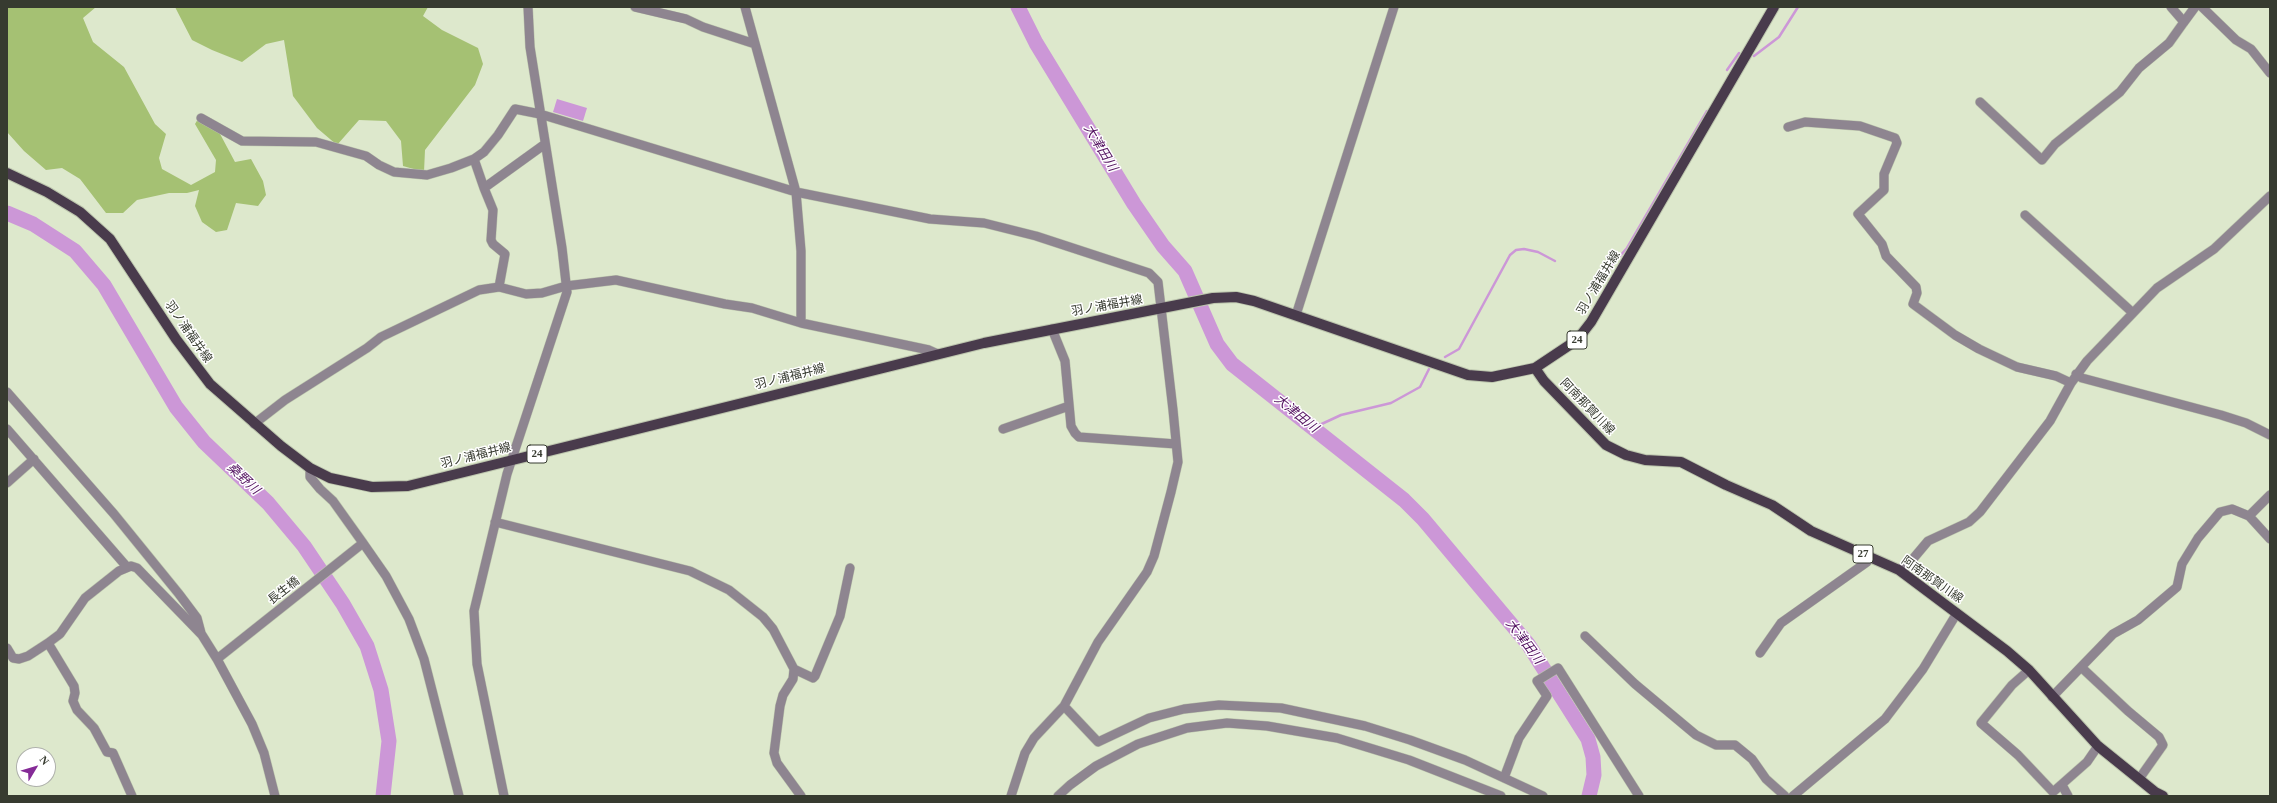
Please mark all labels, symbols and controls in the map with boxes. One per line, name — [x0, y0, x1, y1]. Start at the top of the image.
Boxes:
water label: 大津田川 — [1080, 122, 1120, 174]
street label: 羽ノ浦福井線 — [1574, 248, 1624, 318]
street label: 羽ノ浦福井線 — [1070, 293, 1144, 319]
street label: 羽ノ浦福井線 — [161, 298, 215, 366]
road number: 24 — [1567, 331, 1587, 349]
street label: 羽ノ浦福井線 — [753, 361, 827, 393]
street label: 阿南那賀川線 — [1557, 376, 1617, 438]
water label: 大津田川 — [1271, 392, 1321, 436]
street label: 羽ノ浦福井線 — [439, 440, 513, 472]
road number: 24 — [527, 445, 547, 463]
water label: 桑野川 — [223, 460, 263, 498]
road number: 27 — [1853, 545, 1873, 563]
street label: 阿南那賀川線 — [1898, 553, 1966, 607]
street label: 長生橋 — [265, 574, 303, 608]
water label: 大津田川 — [1502, 617, 1546, 667]
north arrow — [16, 747, 56, 787]
text: N — [37, 753, 52, 767]

